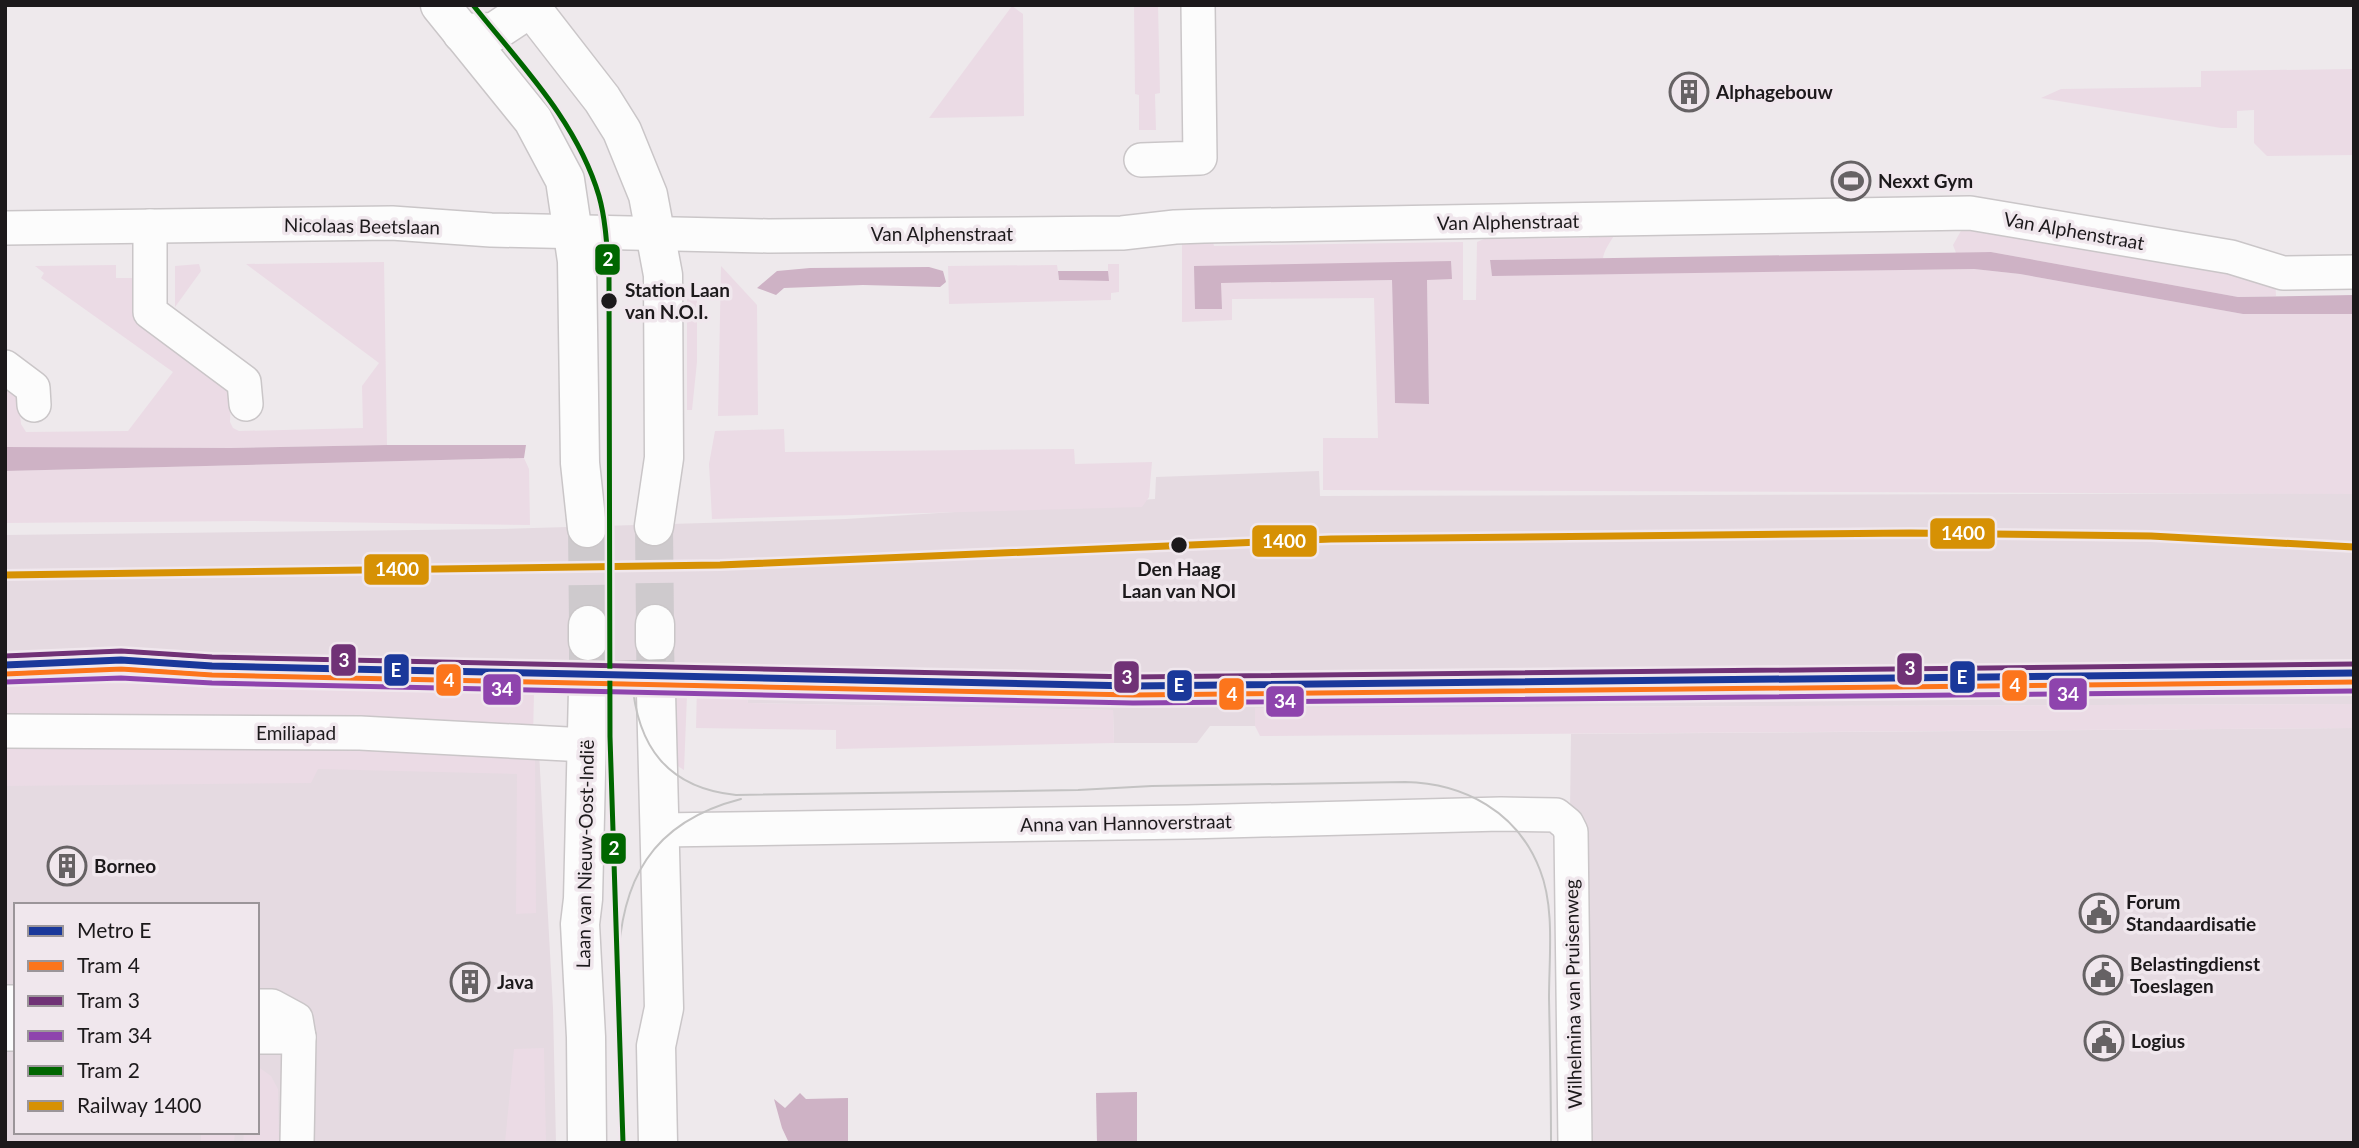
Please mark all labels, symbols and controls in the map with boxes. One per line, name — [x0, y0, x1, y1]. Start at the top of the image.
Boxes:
building icon: Alphagebouw — [1668, 71, 1710, 113]
place label: Alphagebouw — [1715, 80, 1833, 103]
sports icon: Nexxt Gym — [1830, 160, 1872, 202]
place label: Nexxt Gym — [1878, 169, 1973, 192]
street label: Van Alphenstraat — [2002, 207, 2146, 254]
street label: Van Alphenstraat — [1437, 209, 1580, 234]
street label: Nicolaas Beetslaan — [284, 213, 440, 238]
street label: Van Alphenstraat — [871, 222, 1013, 245]
line badge: 2 — [594, 243, 621, 276]
text: 2 — [602, 247, 614, 270]
place label: Station Laan van N.O.I. — [625, 278, 730, 323]
marker: Station Laan van N.O.I. — [599, 291, 619, 311]
line badge: 1400 — [1929, 517, 1996, 550]
text: 1400 — [1941, 521, 1985, 544]
line badge: 1400 — [1251, 524, 1318, 558]
text: 1400 — [1262, 529, 1306, 552]
marker: Den Haag Laan van NOI — [1169, 535, 1189, 555]
line badge: 1400 — [363, 553, 430, 586]
text: 1400 — [375, 557, 419, 580]
place label: Den Haag Laan van NOI — [1122, 557, 1236, 602]
line badge: 3 — [330, 643, 357, 677]
text: 3 — [338, 648, 350, 671]
line badge: 3 — [1896, 652, 1923, 686]
line badge: E — [383, 653, 410, 687]
text: 3 — [1904, 656, 1916, 679]
text: E — [391, 658, 402, 681]
line badge: 3 — [1113, 660, 1140, 694]
line badge: E — [1949, 660, 1976, 694]
line badge: 4 — [435, 663, 462, 697]
text: 3 — [1121, 665, 1133, 688]
text: E — [1957, 665, 1968, 688]
text: 4 — [443, 668, 455, 691]
line badge: E — [1166, 669, 1193, 702]
line badge: 4 — [2001, 669, 2028, 702]
line badge: 34 — [482, 673, 522, 706]
text: E — [1174, 673, 1185, 696]
text: 4 — [2009, 673, 2021, 696]
text: 34 — [491, 677, 513, 700]
line badge: 4 — [1218, 677, 1245, 711]
line badge: 34 — [2048, 677, 2088, 711]
text: 4 — [1226, 682, 1238, 705]
text: 34 — [2057, 682, 2079, 705]
line badge: 34 — [1265, 685, 1305, 718]
text: 34 — [1274, 689, 1296, 712]
street label: Emiliapad — [256, 721, 336, 744]
street label: Laan van Nieuw-Oost-Indië — [571, 739, 598, 969]
street label: Anna van Hannoverstraat — [1020, 809, 1232, 836]
line badge: 2 — [600, 832, 627, 865]
text: 2 — [608, 836, 620, 859]
building icon: Borneo — [46, 845, 88, 887]
place label: Borneo — [94, 854, 156, 877]
street label: Wilhelmina van Pruisenweg — [1559, 879, 1586, 1109]
place label: Forum Standaardisatie — [2126, 890, 2256, 935]
public building icon: Forum Standaardisatie — [2078, 892, 2120, 934]
legend — [14, 903, 259, 1134]
text: Metro E — [77, 917, 151, 942]
text: Tram 4 — [77, 952, 140, 977]
place label: Belastingdienst Toeslagen — [2130, 952, 2260, 997]
public building icon: Belastingdienst Toeslagen — [2082, 954, 2124, 996]
building icon: Java — [449, 961, 491, 1003]
place label: Java — [497, 970, 534, 993]
text: Tram 3 — [77, 987, 140, 1012]
public building icon: Logius — [2083, 1020, 2125, 1062]
text: Tram 34 — [77, 1022, 152, 1047]
place label: Logius — [2131, 1029, 2185, 1052]
text: Tram 2 — [77, 1057, 140, 1082]
text: Railway 1400 — [77, 1092, 201, 1117]

